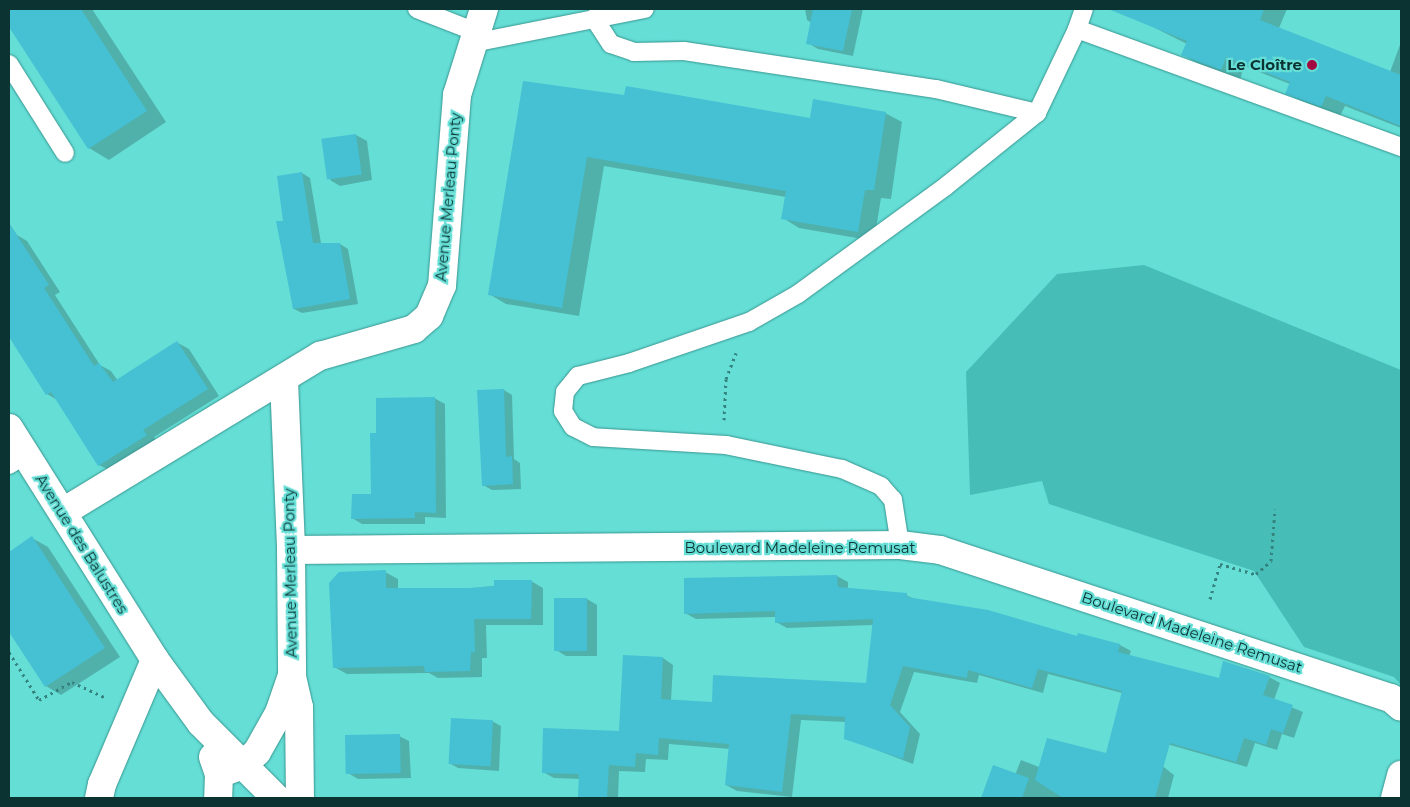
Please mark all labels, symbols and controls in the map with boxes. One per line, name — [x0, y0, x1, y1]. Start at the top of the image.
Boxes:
place label: Le Cloître — [1227, 56, 1302, 74]
marker: Le Cloître — [1306, 59, 1318, 71]
street label: Avenue Merleau Ponty — [432, 112, 464, 282]
street label: Avenue des Balustres — [32, 471, 132, 617]
street label: Avenue Merleau Ponty — [280, 488, 300, 658]
street label: Boulevard Madeleine Remusat — [684, 539, 916, 557]
street label: Boulevard Madeleine Remusat — [1079, 588, 1305, 676]

